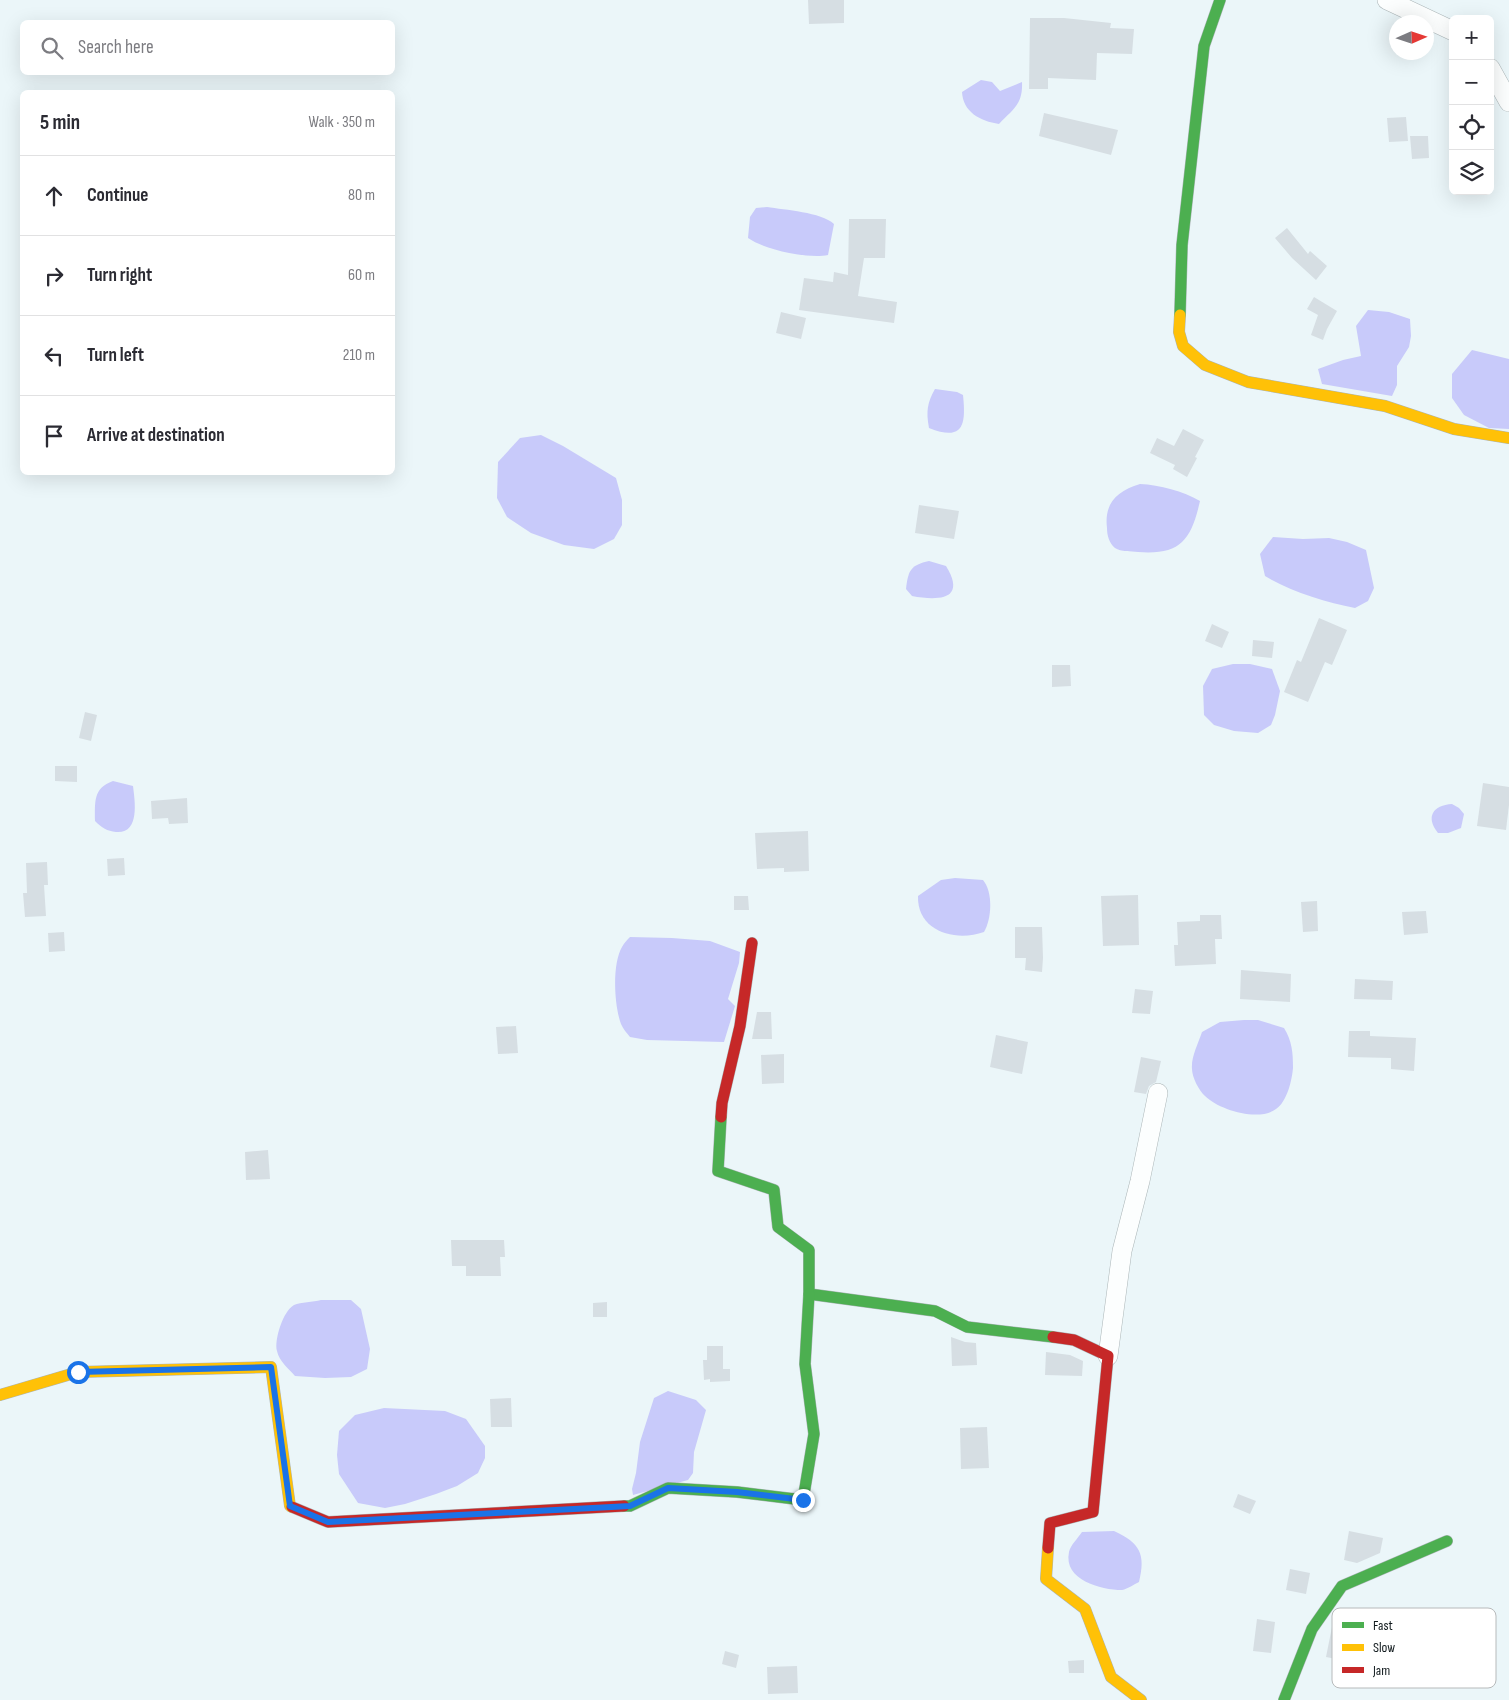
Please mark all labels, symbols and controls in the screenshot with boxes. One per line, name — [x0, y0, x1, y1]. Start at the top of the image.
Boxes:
north arrow — [1389, 15, 1434, 60]
map controls — [1449, 15, 1494, 195]
button: + — [1449, 15, 1494, 60]
search box — [20, 20, 395, 75]
icon: search — [38, 34, 66, 62]
text: Search here — [78, 36, 154, 59]
button: − — [1449, 60, 1494, 105]
button: locate — [1449, 105, 1494, 150]
text: 5 min — [40, 110, 80, 135]
text: Walk · 350 m — [308, 113, 375, 132]
button: layers — [1449, 150, 1494, 195]
icon: ahead — [40, 182, 68, 210]
text: Continue — [87, 184, 148, 207]
text: 80 m — [348, 186, 375, 205]
icon: right — [40, 262, 68, 290]
text: Turn right — [87, 264, 152, 287]
text: 60 m — [348, 266, 375, 285]
icon: left — [40, 342, 68, 370]
text: Turn left — [87, 344, 144, 367]
text: 210 m — [343, 346, 375, 365]
icon: arrive — [40, 422, 68, 450]
text: Arrive at destination — [87, 424, 225, 447]
route start — [67, 1361, 90, 1384]
route end — [792, 1489, 815, 1512]
legend — [1332, 1608, 1496, 1688]
text: Fast — [1373, 1617, 1393, 1634]
text: Slow — [1373, 1639, 1395, 1656]
text: Jam — [1372, 1662, 1390, 1679]

